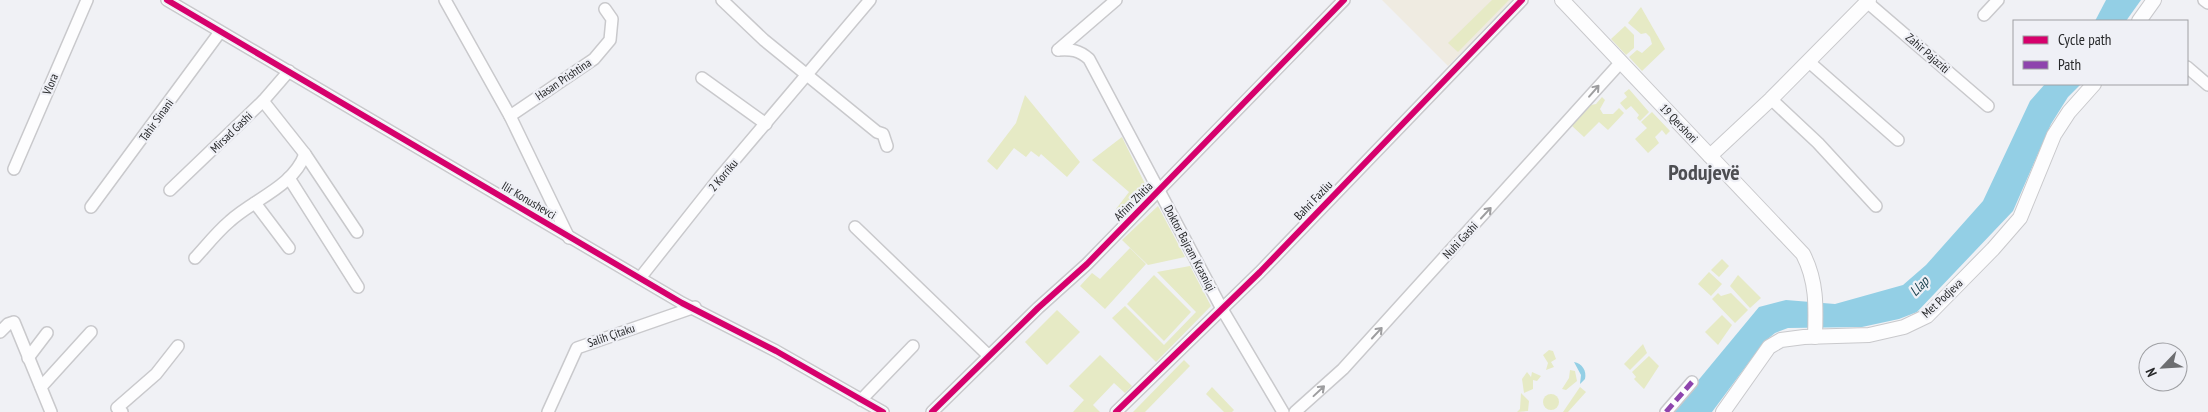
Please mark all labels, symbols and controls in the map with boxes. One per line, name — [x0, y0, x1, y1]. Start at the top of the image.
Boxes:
legend — [2013, 20, 2188, 85]
street label: Zahir Pajaziti — [1903, 30, 1953, 76]
text: Cycle path — [2058, 30, 2111, 49]
street label: Hasan Prishtina — [532, 55, 594, 103]
text: Path — [2058, 55, 2081, 74]
street label: Vlora — [38, 71, 61, 98]
one-way arrow — [1588, 85, 1600, 98]
street label: Tahir Sinani — [136, 96, 176, 144]
street label: 19 Qershori — [1657, 100, 1701, 146]
street label: Mirsad Gashi — [207, 108, 255, 156]
street label: 2 Korriku — [705, 156, 741, 194]
district label: Podujevë — [1668, 158, 1740, 186]
street label: Bahri Fazliu — [1291, 177, 1335, 223]
street label: Ilir Konushevci — [499, 178, 559, 222]
street label: Afrim Zhitia — [1110, 178, 1156, 224]
street label: Doktor Bajram Krasniqi — [1161, 202, 1219, 294]
one-way arrow — [1480, 206, 1492, 219]
street label: Nuhi Gashi — [1439, 219, 1481, 261]
water label: Llap — [1905, 272, 1933, 300]
street label: Met Podjeva — [1918, 275, 1966, 321]
street label: Salih Çitaku — [585, 320, 637, 350]
one-way arrow — [1371, 326, 1382, 339]
north arrow — [2138, 342, 2188, 392]
text: N — [2141, 365, 2161, 380]
one-way arrow — [1313, 385, 1326, 397]

